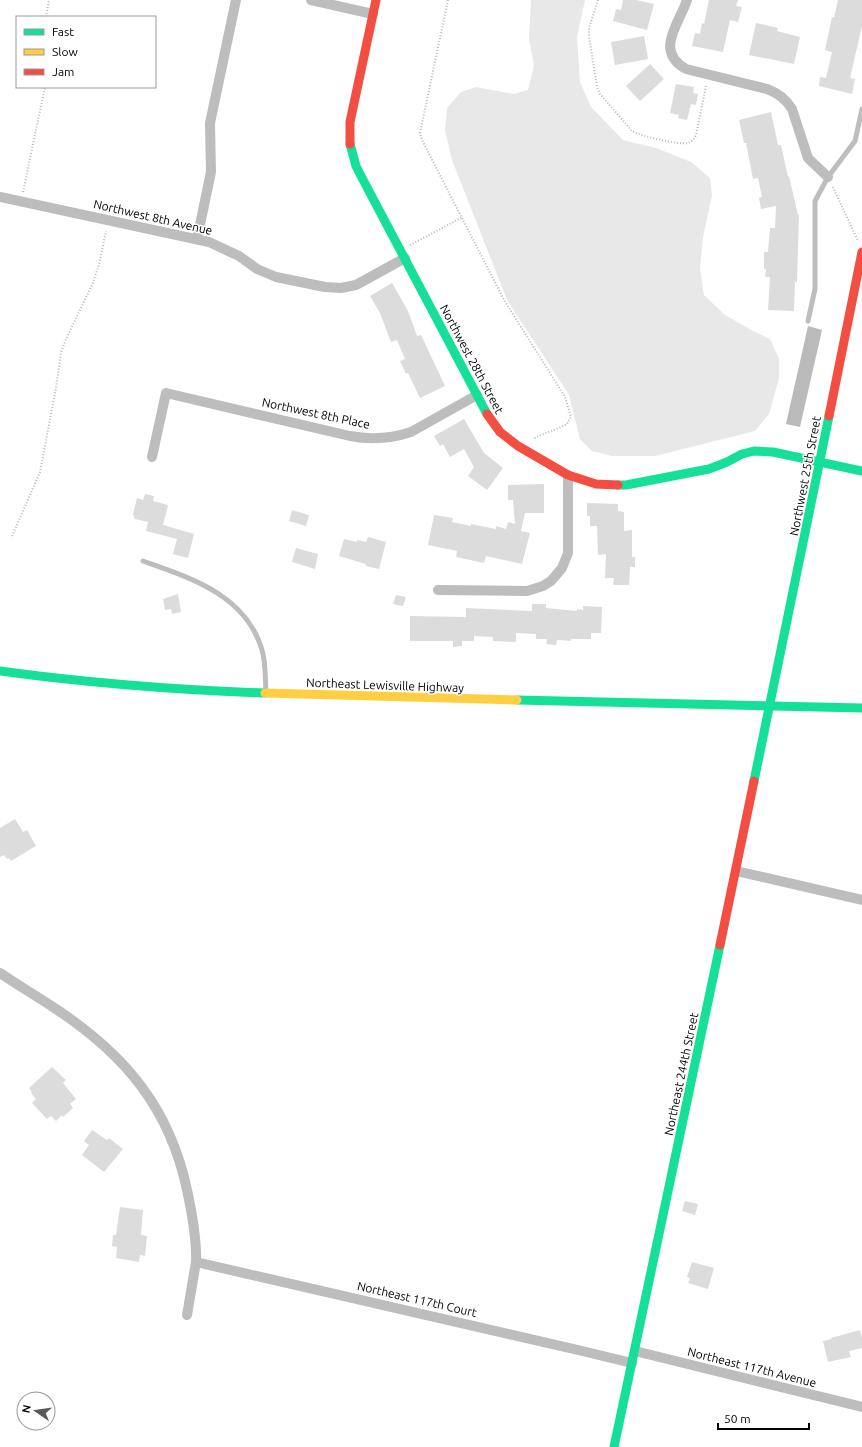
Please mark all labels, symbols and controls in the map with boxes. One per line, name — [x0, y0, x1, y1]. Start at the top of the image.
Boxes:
legend — [16, 16, 156, 88]
text: Fast — [52, 25, 74, 38]
text: Slow — [52, 45, 78, 58]
text: Jam — [52, 65, 74, 78]
street label: Northwest 8th Avenue — [92, 197, 214, 237]
street label: Northwest 28th Street — [438, 302, 506, 416]
street label: Northwest 8th Place — [261, 395, 371, 431]
street label: Northwest 25th Street — [787, 415, 823, 537]
street label: Northeast Lewisville Highway — [306, 676, 464, 694]
street label: Northeast 244th Street — [662, 1011, 700, 1137]
street label: Northeast 117th Court — [356, 1279, 478, 1319]
street label: Northeast 117th Avenue — [686, 1345, 818, 1389]
north arrow — [16, 1391, 56, 1431]
text: N — [19, 1403, 33, 1414]
scale bar — [718, 1405, 809, 1431]
text: 50 m — [724, 1412, 751, 1425]

